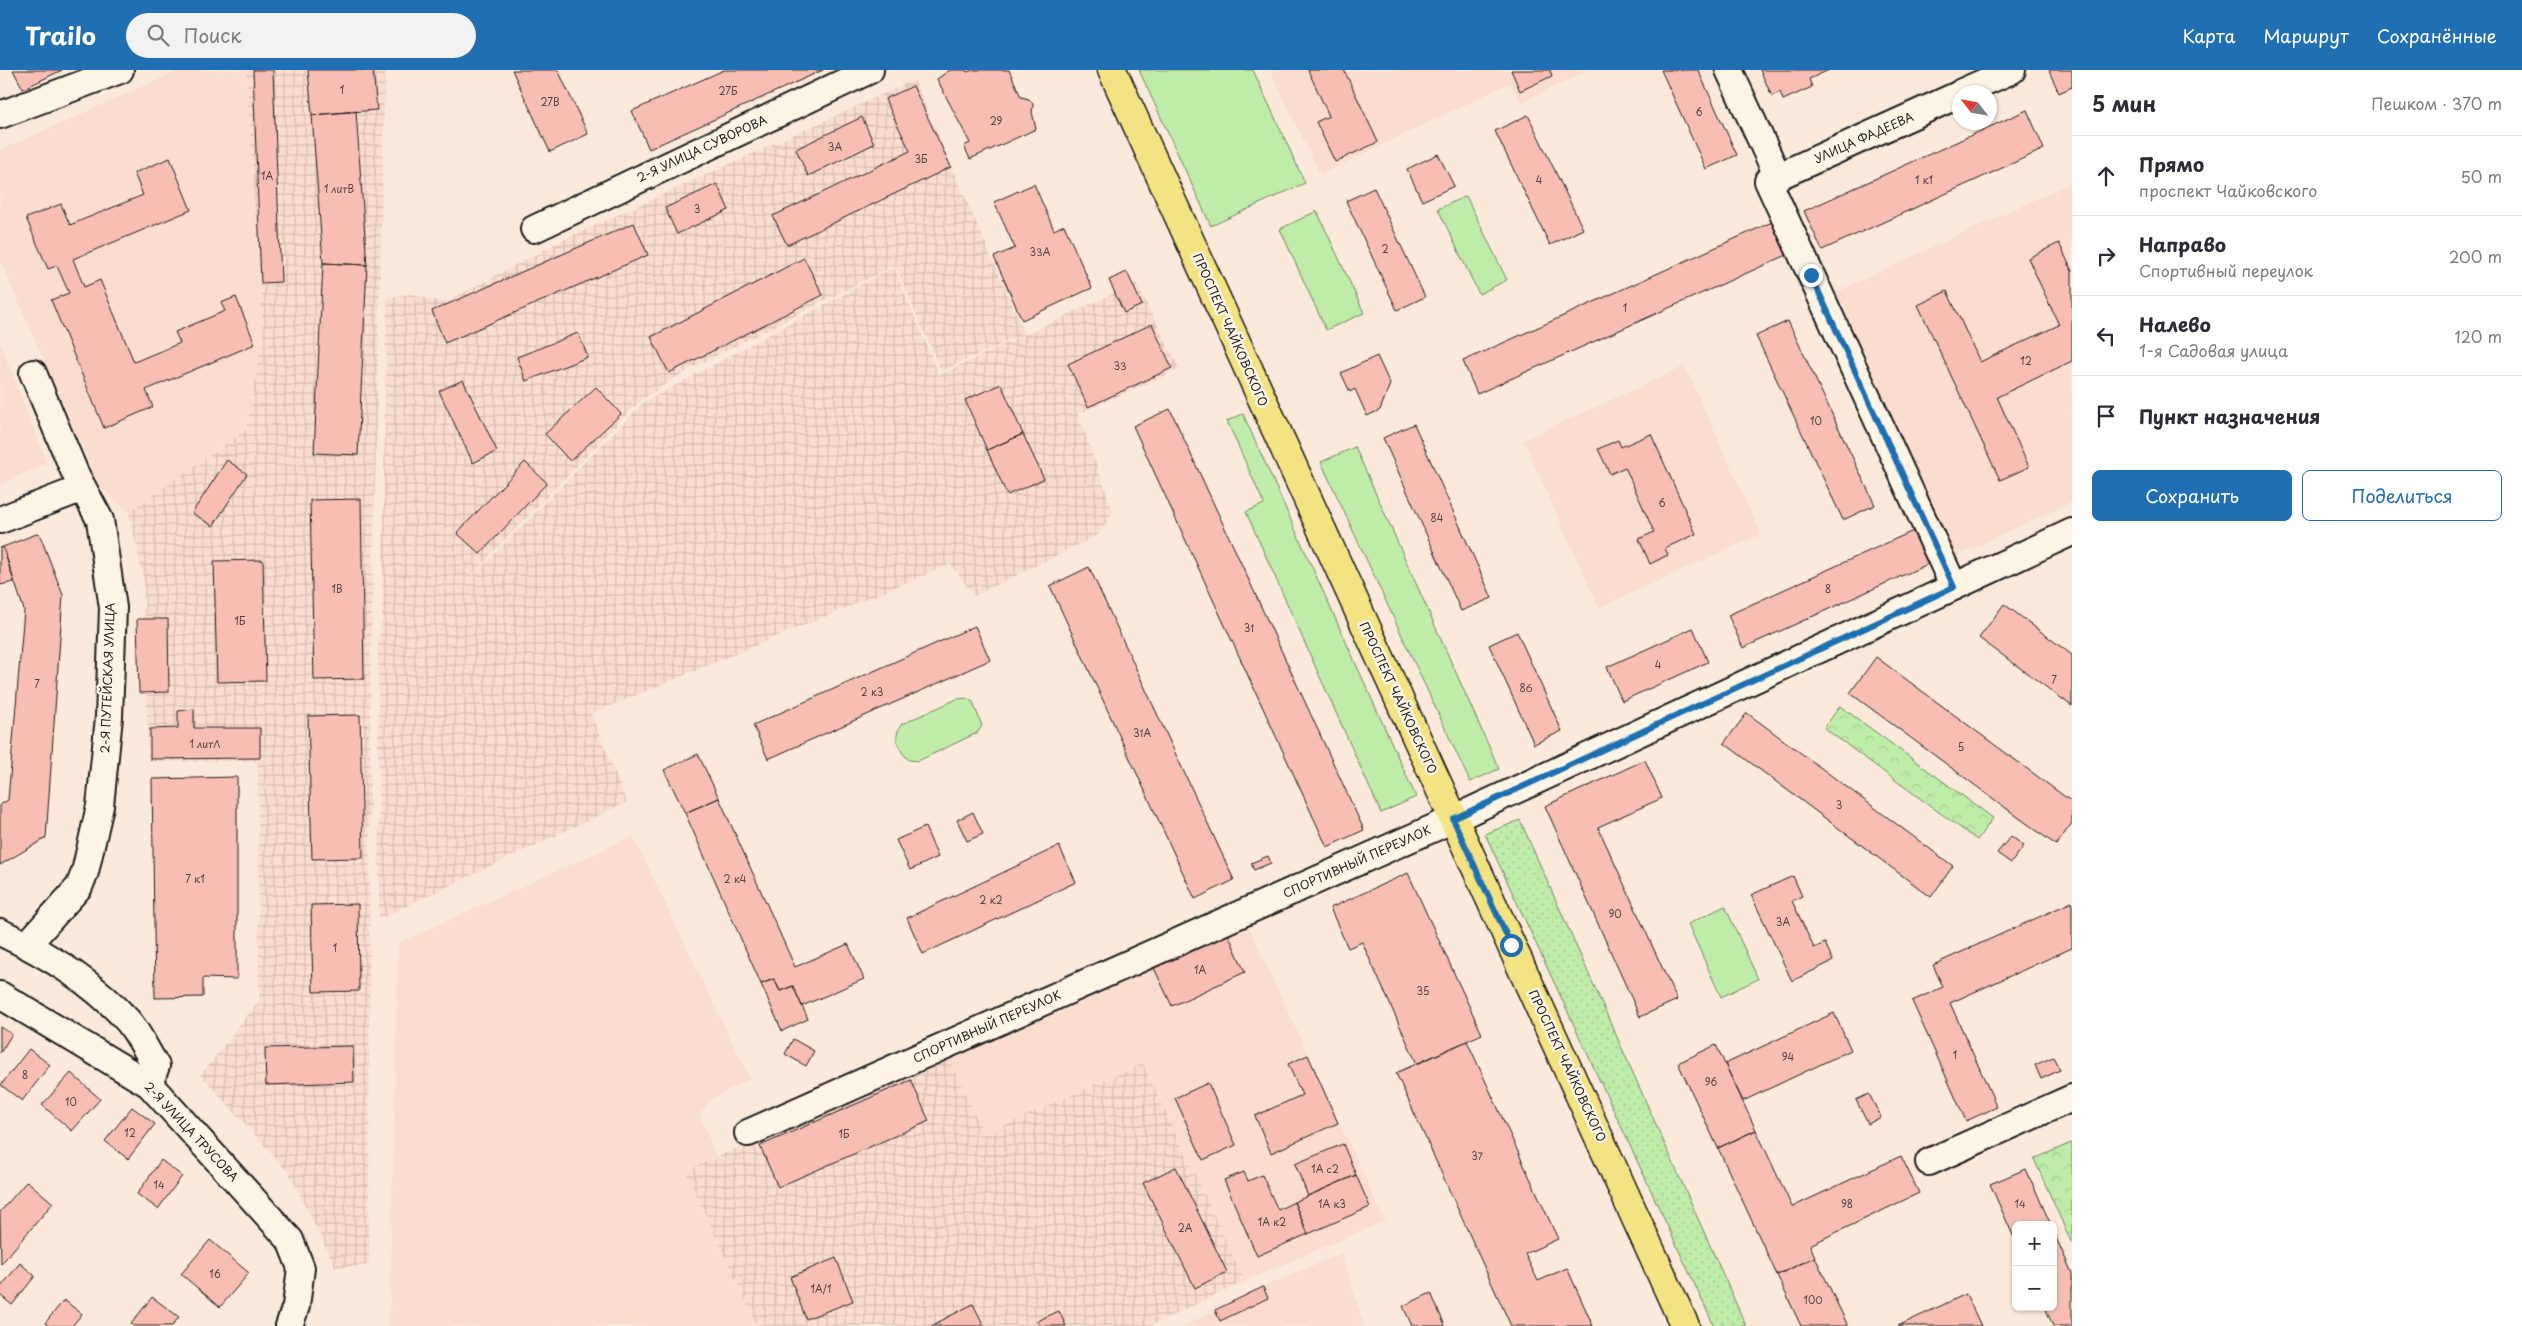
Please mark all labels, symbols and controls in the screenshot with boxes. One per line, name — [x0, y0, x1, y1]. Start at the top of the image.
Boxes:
search box — [126, 13, 476, 58]
text: Trailo — [25, 17, 96, 53]
icon: search — [144, 21, 172, 49]
text: Поиск — [184, 21, 242, 49]
text: Карта — [2183, 22, 2235, 49]
text: Маршрут — [2263, 22, 2349, 49]
text: Сохранённые — [2377, 22, 2497, 49]
house number: 1 — [340, 82, 344, 97]
house number: 27Б — [719, 83, 738, 98]
north arrow — [1952, 85, 1997, 130]
text: 5 мин — [2092, 87, 2156, 119]
text: Пешком · 370 m — [2371, 91, 2502, 115]
house number: 27В — [540, 94, 560, 109]
house number: 6 — [1695, 104, 1703, 119]
street label: УЛИЦА ФАДЕЕВА — [1811, 107, 1916, 167]
street label: 2-Я УЛИЦА СУВОРОВА — [634, 110, 770, 186]
house number: 29 — [990, 113, 1003, 128]
house number: 3А — [828, 139, 842, 154]
text: Прямо — [2139, 150, 2204, 178]
house number: 3Б — [914, 151, 928, 166]
icon: ahead — [2092, 162, 2120, 190]
text: 50 m — [2461, 164, 2502, 188]
house number: 1А — [261, 168, 273, 183]
house number: 4 — [1536, 172, 1543, 187]
house number: 1 к1 — [1915, 172, 1933, 187]
text: проспект Чайковского — [2139, 178, 2317, 202]
house number: 1 литВ — [324, 181, 354, 196]
house number: 3 — [694, 201, 700, 216]
text: Направо — [2139, 230, 2226, 258]
house number: 2 — [1381, 241, 1389, 256]
icon: right — [2092, 242, 2120, 270]
house number: 33А — [1030, 244, 1051, 259]
text: 200 m — [2449, 244, 2502, 268]
street label: ПРОСПЕКТ ЧАЙКОВСКОГО — [1189, 250, 1273, 409]
text: Спортивный переулок — [2139, 258, 2313, 282]
route end — [1800, 264, 1823, 287]
house number: 1 — [1623, 300, 1627, 315]
text: Налево — [2139, 310, 2211, 338]
icon: left — [2092, 322, 2120, 350]
text: 120 m — [2455, 324, 2502, 348]
text: 1-я Садовая улица — [2139, 338, 2288, 362]
house number: 12 — [2020, 353, 2032, 368]
house number: 33 — [1113, 358, 1127, 373]
icon: arrive — [2092, 402, 2120, 430]
text: Пункт назначения — [2139, 402, 2320, 430]
house number: 10 — [1810, 413, 1822, 428]
button: Сохранить — [2092, 470, 2292, 521]
button: Поделиться — [2302, 470, 2502, 521]
house number: 6 — [1658, 495, 1666, 510]
house number: 84 — [1431, 510, 1444, 525]
house number: 1В — [331, 581, 343, 596]
house number: 8 — [1825, 581, 1831, 596]
street label: 2-Я ПУТЕЙСКАЯ УЛИЦА — [95, 602, 119, 754]
house number: 1Б — [235, 613, 246, 628]
street label: ПРОСПЕКТ ЧАЙКОВСКОГО — [1356, 619, 1442, 777]
house number: 31 — [1244, 620, 1254, 635]
house number: 4 — [1655, 657, 1662, 672]
house number: 7 — [2051, 672, 2057, 687]
house number: 7 — [34, 676, 40, 691]
house number: 86 — [1520, 680, 1533, 695]
house number: 2 к3 — [861, 684, 883, 699]
house number: 31А — [1133, 725, 1151, 740]
house number: 1 литЛ — [190, 736, 220, 751]
house number: 5 — [1958, 739, 1964, 754]
house number: 3 — [1836, 797, 1842, 812]
street label: СПОРТИВНЫЙ ПЕРЕУЛОК — [1280, 820, 1434, 902]
house number: 7 к1 — [185, 871, 205, 886]
house number: 2 к4 — [724, 871, 747, 886]
house number: 2 к2 — [979, 892, 1003, 907]
house number: 90 — [1608, 906, 1622, 921]
house number: 3А — [1776, 914, 1790, 929]
route start — [1500, 934, 1523, 957]
house number: 1 — [333, 940, 337, 955]
house number: 1А — [1194, 962, 1206, 977]
house number: 35 — [1417, 983, 1429, 998]
street label: СПОРТИВНЫЙ ПЕРЕУЛОК — [910, 985, 1064, 1067]
street label: ПРОСПЕКТ ЧАЙКОВСКОГО — [1525, 987, 1611, 1145]
house number: 1 — [1953, 1047, 1957, 1062]
house number: 94 — [1782, 1049, 1795, 1064]
house number: 8 — [22, 1067, 28, 1082]
house number: 96 — [1705, 1074, 1717, 1089]
street label: 2-Я УЛИЦА ТРУСОВА — [141, 1077, 243, 1185]
house number: 10 — [65, 1094, 77, 1109]
house number: 12 — [124, 1125, 136, 1140]
house number: 1Б — [839, 1126, 850, 1141]
house number: 37 — [1471, 1148, 1484, 1163]
house number: 1А с2 — [1311, 1161, 1339, 1176]
house number: 14 — [153, 1177, 165, 1192]
house number: 1А к3 — [1318, 1196, 1346, 1211]
house number: 98 — [1841, 1196, 1853, 1211]
house number: 14 — [2014, 1196, 2026, 1211]
house number: 1А к2 — [1258, 1214, 1286, 1229]
house number: 2А — [1178, 1220, 1193, 1235]
map controls — [2012, 1221, 2057, 1311]
button: + — [2012, 1221, 2057, 1266]
house number: 16 — [209, 1266, 221, 1281]
button: − — [2012, 1266, 2057, 1311]
house number: 1А/1 — [811, 1281, 831, 1296]
house number: 100 — [1803, 1292, 1823, 1307]

